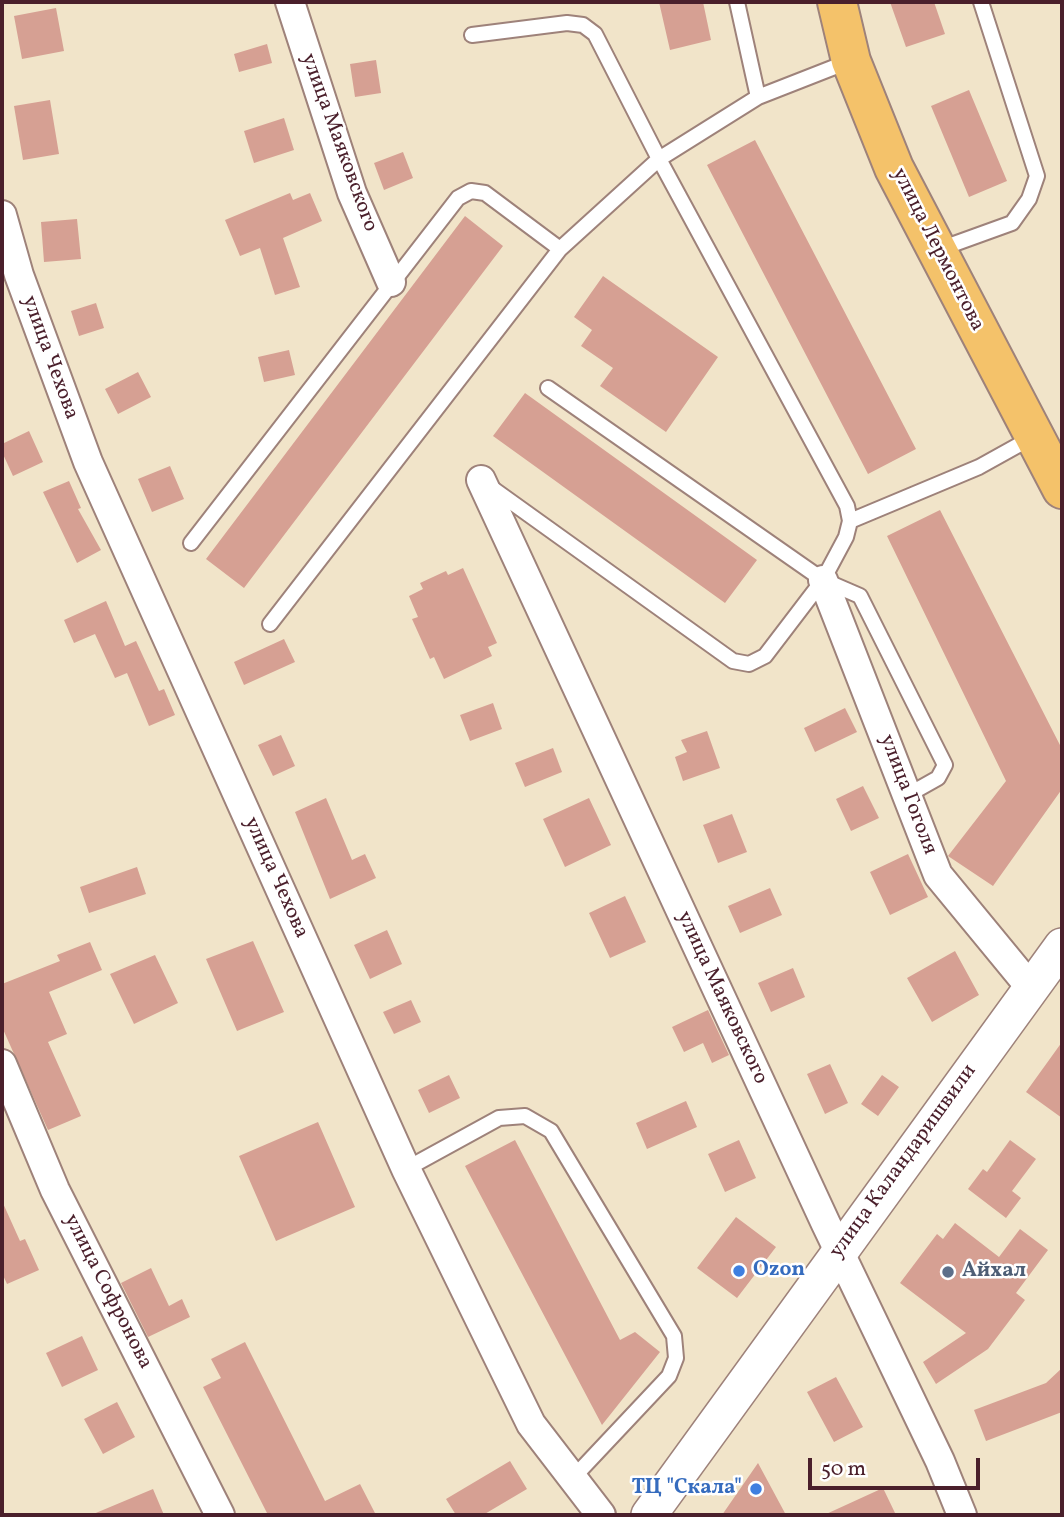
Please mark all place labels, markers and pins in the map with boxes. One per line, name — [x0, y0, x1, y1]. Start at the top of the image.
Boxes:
place label: Ozon — [753, 1258, 805, 1284]
place label: Айхал — [962, 1259, 1026, 1285]
marker: Ozon — [731, 1263, 747, 1279]
marker: Айхал — [940, 1264, 956, 1280]
place label: ТЦ "Скала" — [631, 1476, 742, 1502]
marker: ТЦ "Скала" — [748, 1481, 764, 1497]

